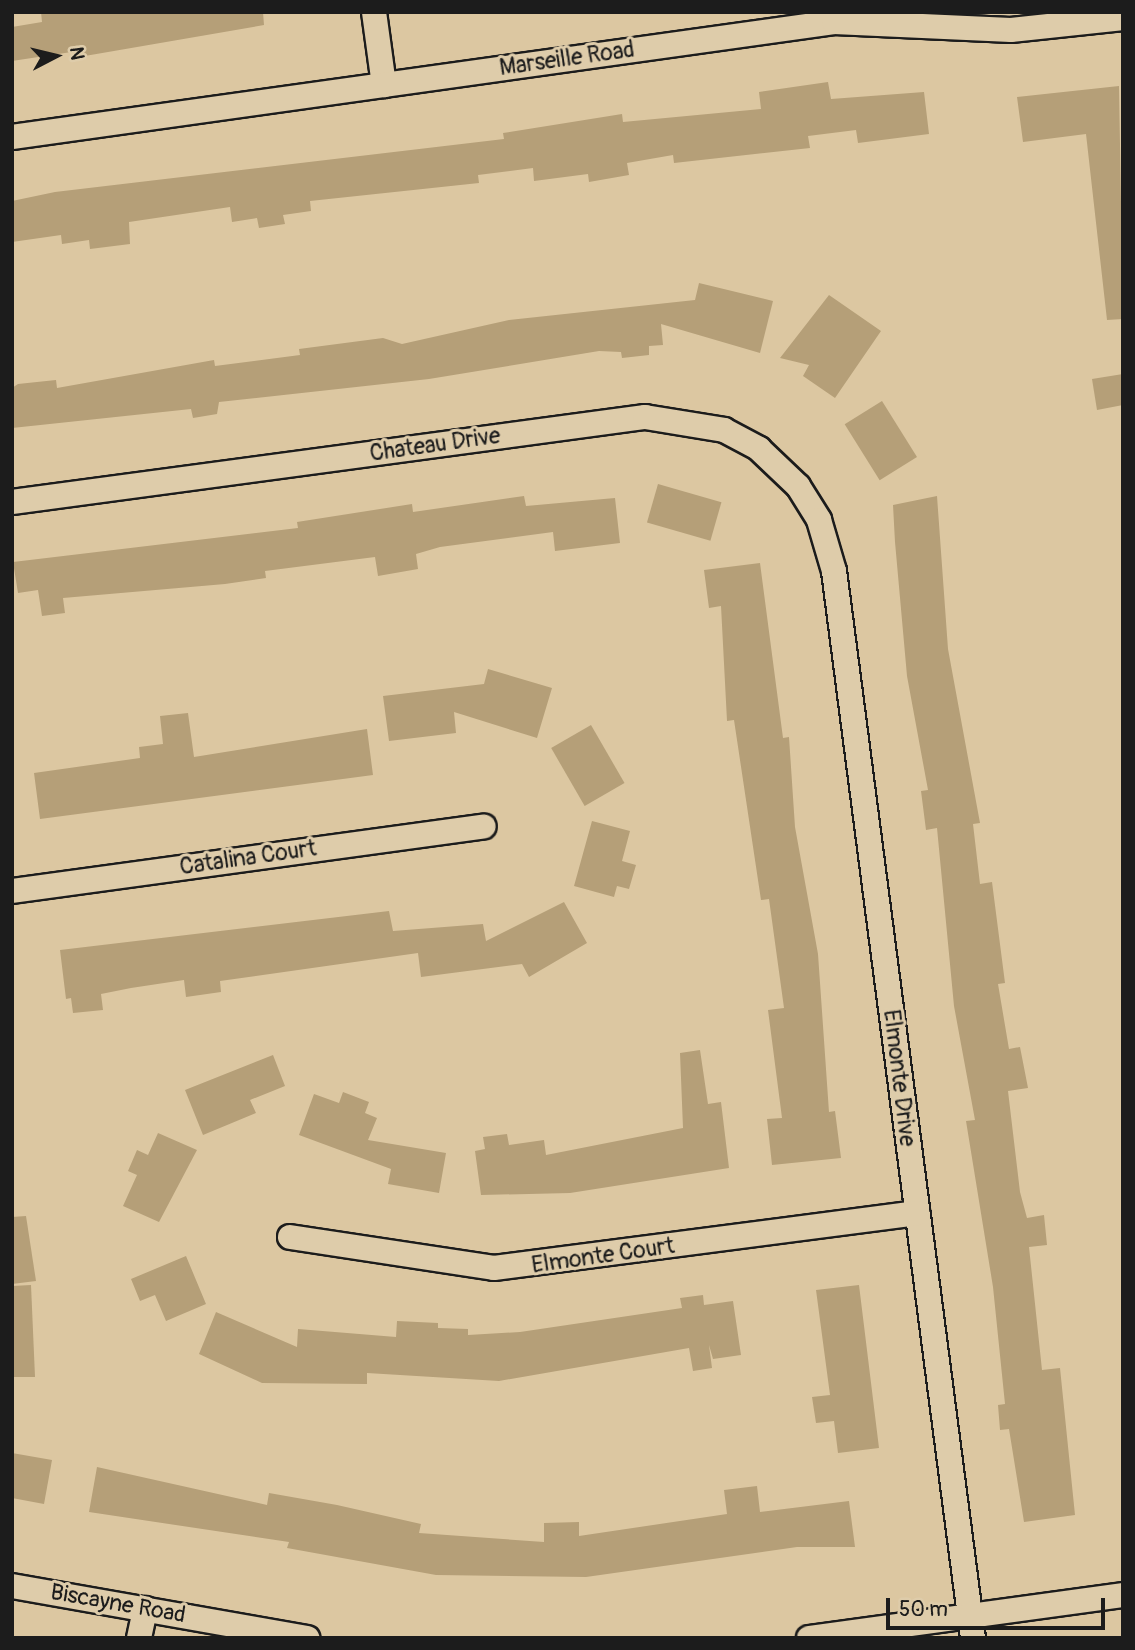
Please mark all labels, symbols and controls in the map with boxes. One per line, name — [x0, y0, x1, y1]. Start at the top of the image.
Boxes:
north arrow — [21, 21, 91, 91]
street label: Marseille Road — [498, 36, 636, 82]
text: N — [64, 46, 90, 61]
street label: Chateau Drive — [368, 422, 502, 468]
street label: Catalina Court — [178, 835, 318, 881]
street label: Elmonte Drive — [877, 1008, 921, 1148]
street label: Elmonte Court — [530, 1232, 676, 1280]
street label: Biscayne Road — [48, 1579, 188, 1629]
scale bar — [890, 1584, 1109, 1628]
text: 50 m — [899, 1596, 948, 1623]

